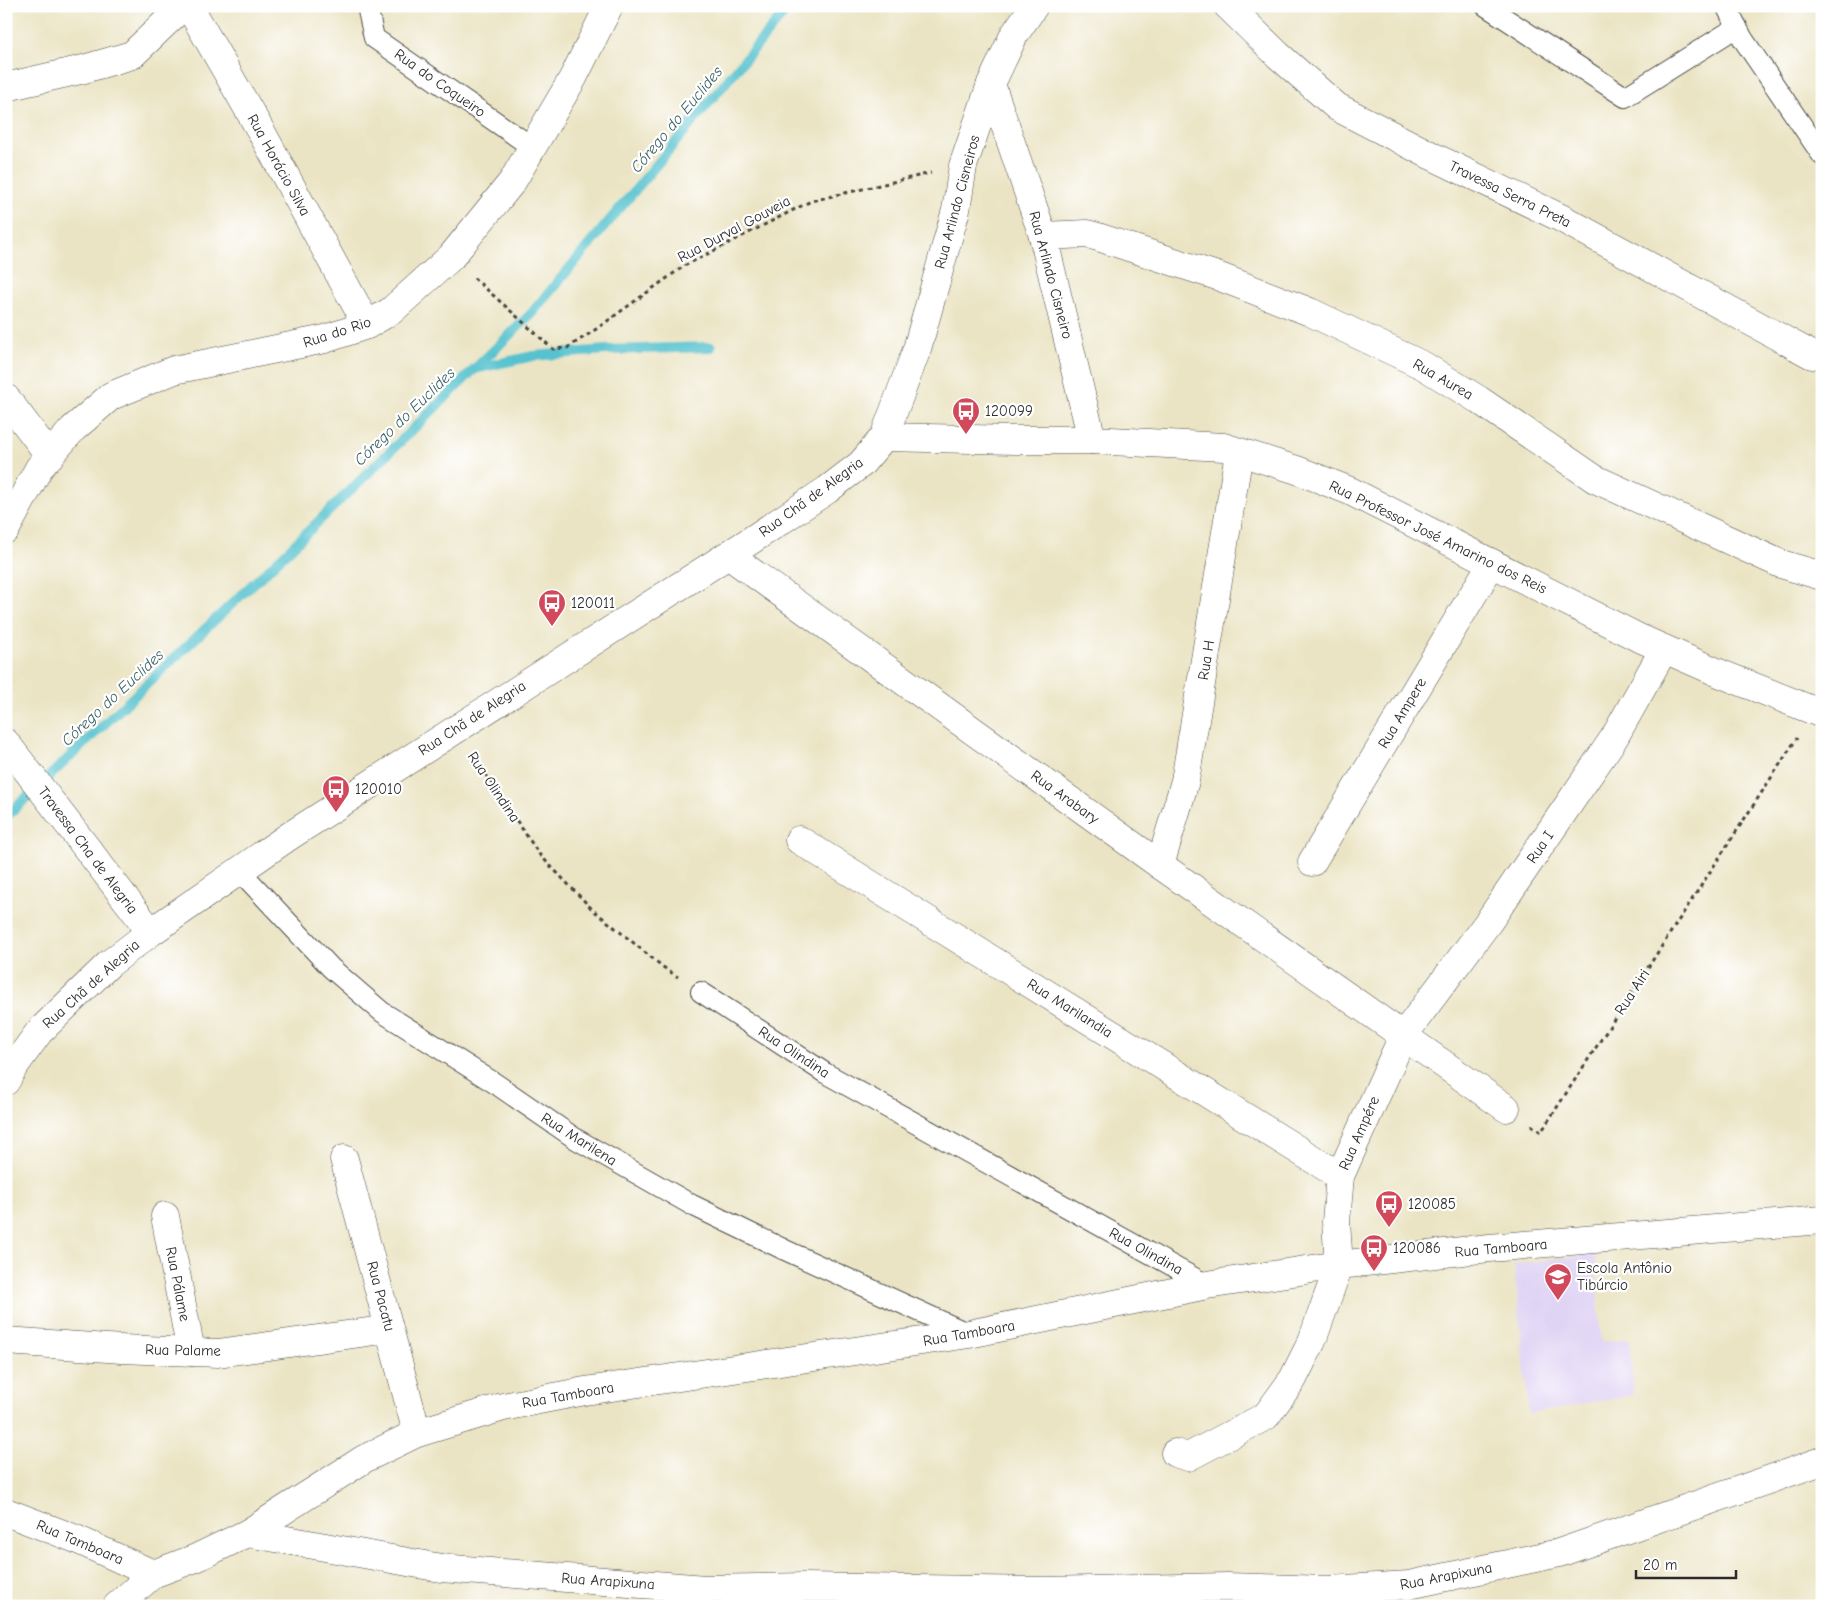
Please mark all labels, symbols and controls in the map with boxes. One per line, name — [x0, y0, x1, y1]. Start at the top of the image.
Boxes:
street label: Rua do Coqueiro — [391, 45, 489, 121]
water label: Córego do Euclides — [627, 63, 727, 176]
street label: Rua Horácio Silva — [244, 111, 314, 219]
street label: Rua Arlindo Cisneiros — [930, 133, 984, 271]
street label: Travessa Serra Preta — [1446, 157, 1574, 231]
street label: Rua Durval Gouveia — [674, 192, 794, 266]
street label: Rua Arlindo Cisneiro — [1025, 209, 1077, 341]
street label: Rua do Rio — [301, 313, 373, 351]
street label: Rua Aurea — [1410, 355, 1476, 403]
water label: Córego do Euclides — [351, 364, 459, 469]
bus stop icon: 120099 — [951, 396, 981, 435]
place label: 120099 — [985, 402, 1033, 420]
street label: Rua Chã de Alegria — [755, 453, 867, 541]
street label: Rua Professor José Amarino dos Reis — [1326, 476, 1550, 598]
bus stop icon: 120011 — [537, 588, 567, 627]
place label: 120011 — [571, 594, 615, 612]
street label: Rua H — [1194, 639, 1218, 681]
water label: Córego do Euclides — [58, 646, 168, 750]
street label: Rua Ampere — [1374, 674, 1430, 752]
street label: Rua Chã de Alegria — [415, 677, 529, 759]
street label: Rua Olindina — [464, 748, 524, 826]
street label: Rua Arabary — [1027, 766, 1103, 828]
bus stop icon: 120010 — [321, 774, 351, 813]
place label: 120010 — [355, 780, 402, 798]
street label: Travessa Cha de Alegria — [34, 783, 142, 917]
street label: Rua I — [1523, 827, 1557, 867]
street label: Rua Chã de Alegria — [39, 936, 143, 1032]
street label: Rua Airi — [1611, 966, 1653, 1018]
street label: Rua Marilandia — [1024, 975, 1116, 1041]
street label: Rua Olindina — [755, 1022, 833, 1082]
street label: Rua Ampére — [1335, 1093, 1384, 1173]
street label: Rua Marilena — [538, 1109, 620, 1169]
bus stop icon: 120085 — [1374, 1189, 1404, 1228]
place label: 120085 — [1408, 1195, 1456, 1213]
street label: Rua Olindina — [1106, 1223, 1186, 1279]
bus stop icon: 120086 — [1359, 1233, 1389, 1272]
street label: Rua Tamboara — [1454, 1235, 1548, 1261]
place label: 120086 — [1393, 1239, 1441, 1257]
street label: Rua Pálame — [162, 1245, 194, 1323]
street label: Rua Pacatu — [363, 1259, 399, 1333]
place label: Escola Antônio Tibúrcio — [1577, 1259, 1672, 1294]
school or university icon: Escola Antônio Tibúrcio — [1543, 1262, 1573, 1301]
street label: Rua Tamboara — [922, 1316, 1016, 1350]
street label: Rua Palame — [145, 1340, 222, 1360]
street label: Rua Tamboara — [521, 1378, 615, 1412]
street label: Rua Tamboara — [34, 1516, 126, 1568]
scale bar — [1636, 1547, 1736, 1579]
text: 20 m — [1643, 1556, 1677, 1574]
street label: Rua Arapixuna — [1398, 1558, 1494, 1594]
street label: Rua Arapixuna — [561, 1569, 655, 1593]

